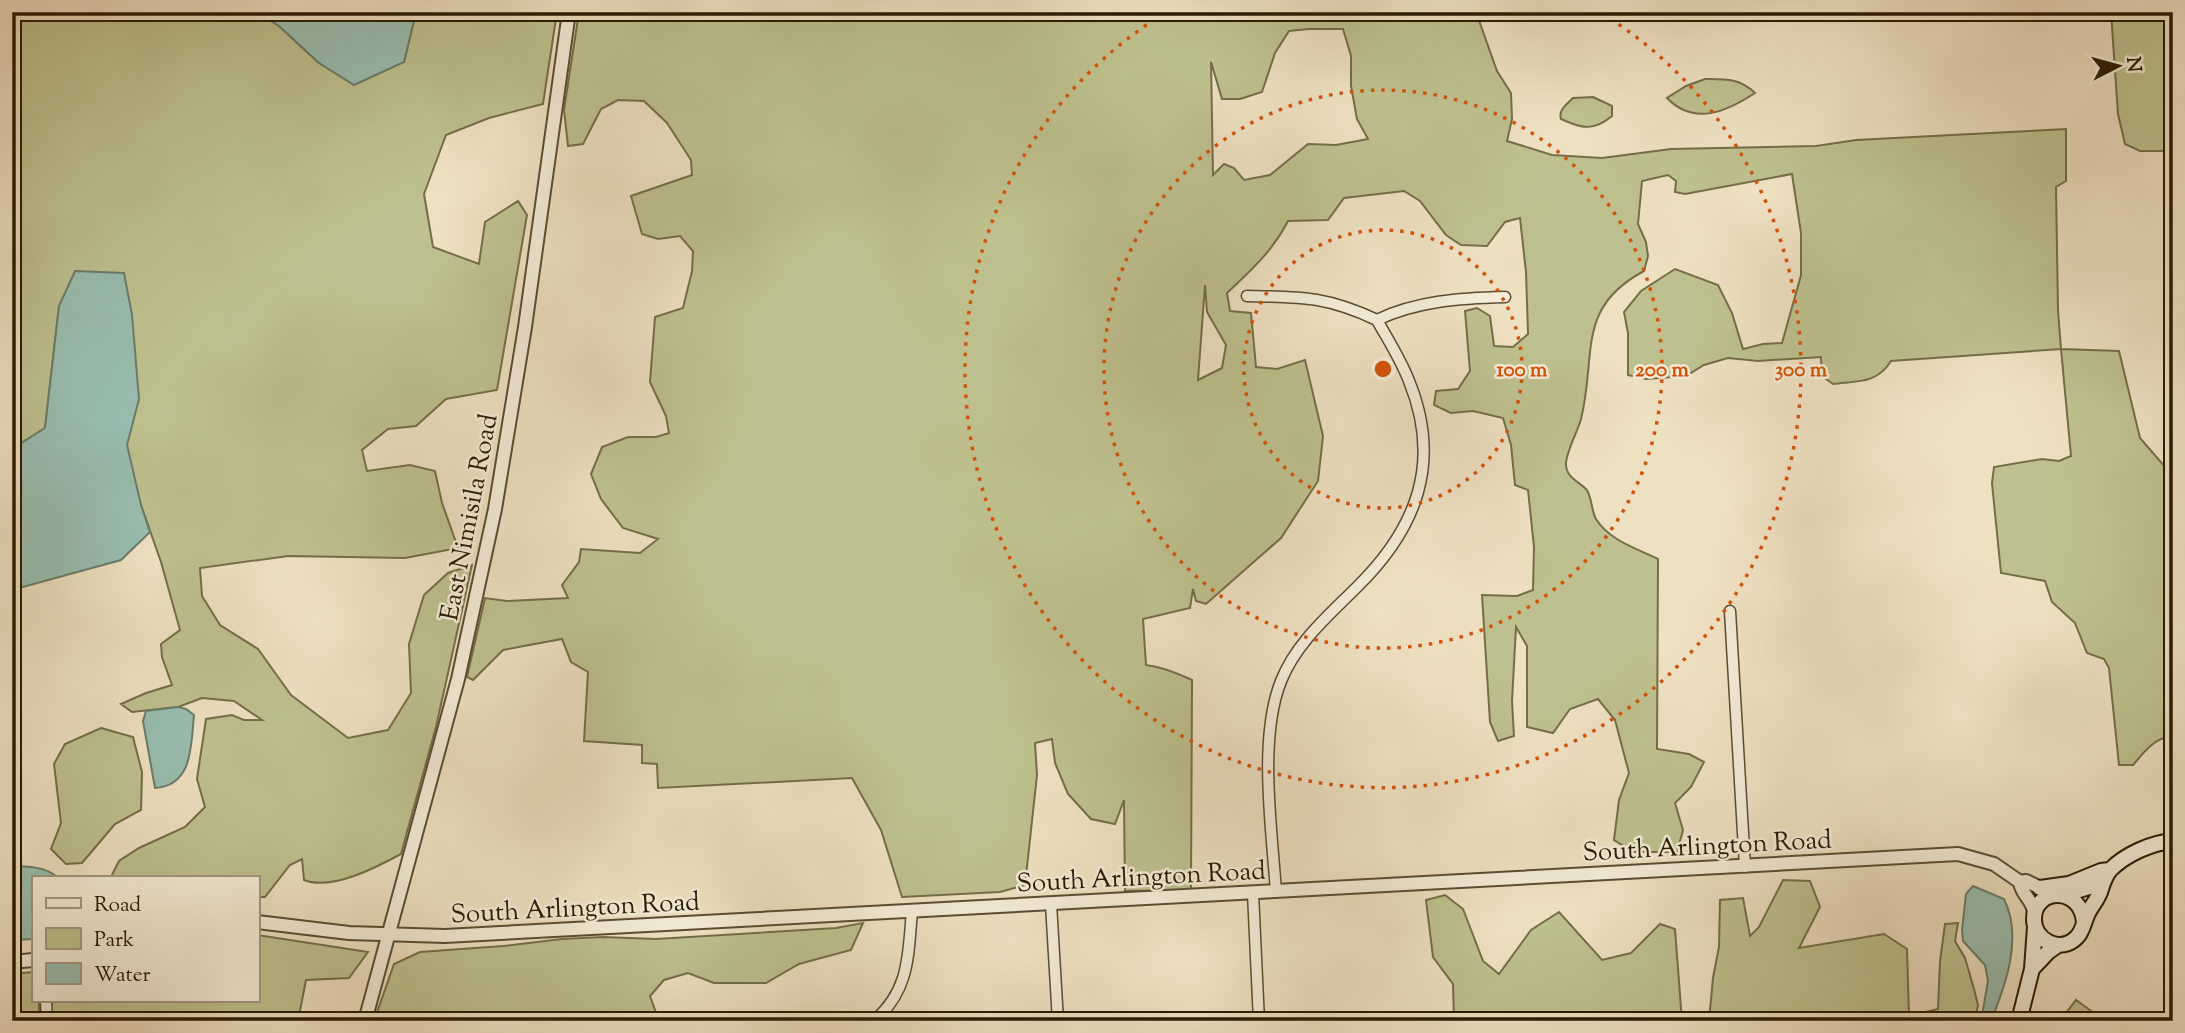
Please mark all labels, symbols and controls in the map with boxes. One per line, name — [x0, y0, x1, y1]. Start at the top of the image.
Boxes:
north arrow — [2084, 32, 2154, 102]
text: N — [2118, 56, 2147, 73]
text: 100 m — [1497, 356, 1548, 386]
text: 200 m — [1635, 356, 1690, 386]
text: 300 m — [1775, 356, 1828, 386]
centre of rings — [1371, 357, 1395, 381]
street label: East Nimisila Road — [432, 411, 509, 624]
street label: South Arlington Road — [1582, 822, 1833, 873]
street label: South Arlington Road — [1016, 853, 1267, 904]
legend — [32, 876, 259, 1002]
street label: South Arlington Road — [450, 884, 701, 935]
text: Road — [94, 891, 141, 921]
text: Park — [94, 926, 135, 956]
text: Water — [94, 961, 151, 991]

